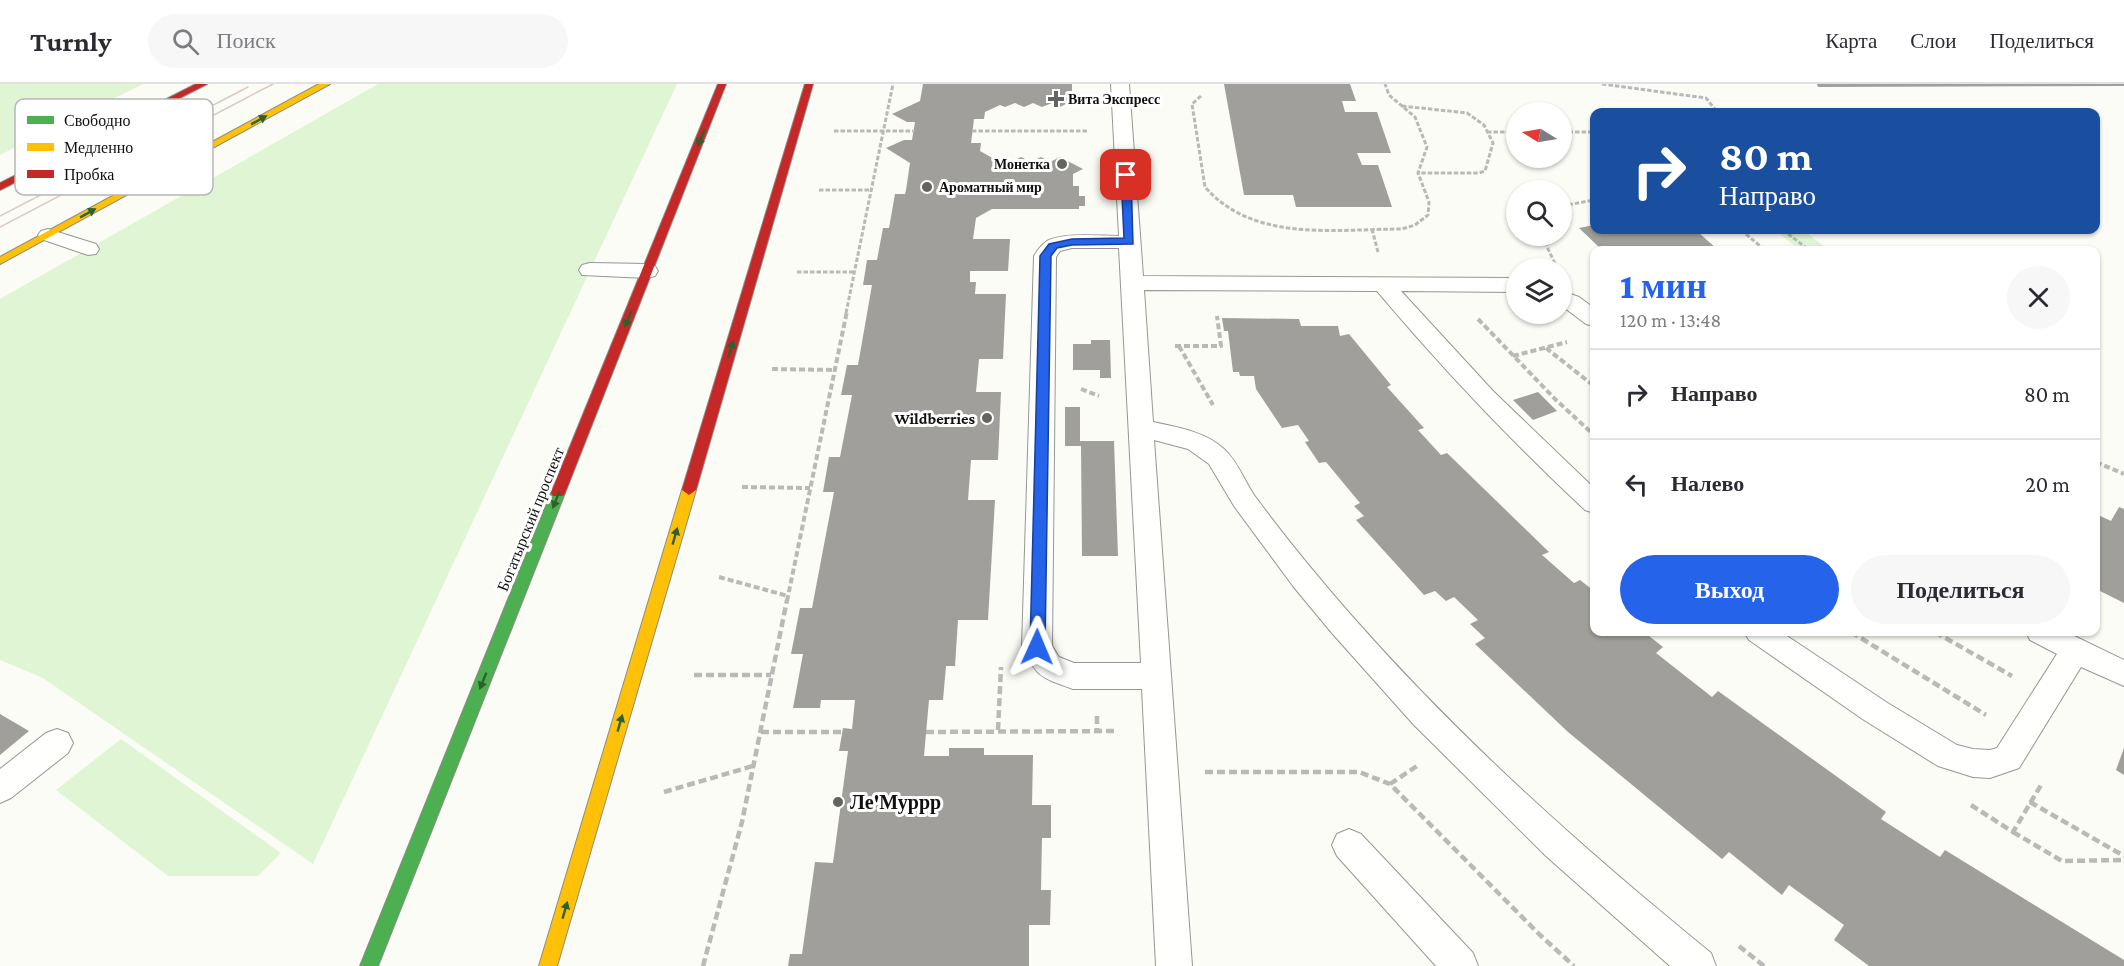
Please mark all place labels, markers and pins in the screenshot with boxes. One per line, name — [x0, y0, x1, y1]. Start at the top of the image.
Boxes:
place label: Вита Экспресс — [1068, 91, 1160, 107]
marker: Вита Экспресс — [1049, 92, 1063, 106]
pin — [1100, 149, 1151, 200]
place label: Монетка — [994, 156, 1050, 172]
marker: Монетка — [1055, 157, 1069, 171]
place label: Ароматный мир — [939, 179, 1042, 195]
marker: Ароматный мир — [920, 180, 934, 194]
place label: Wildberries — [893, 410, 975, 427]
marker: Wildberries — [980, 411, 994, 425]
place label: Ле'Муррр — [850, 791, 941, 814]
marker: Ле'Муррр — [831, 795, 845, 809]

